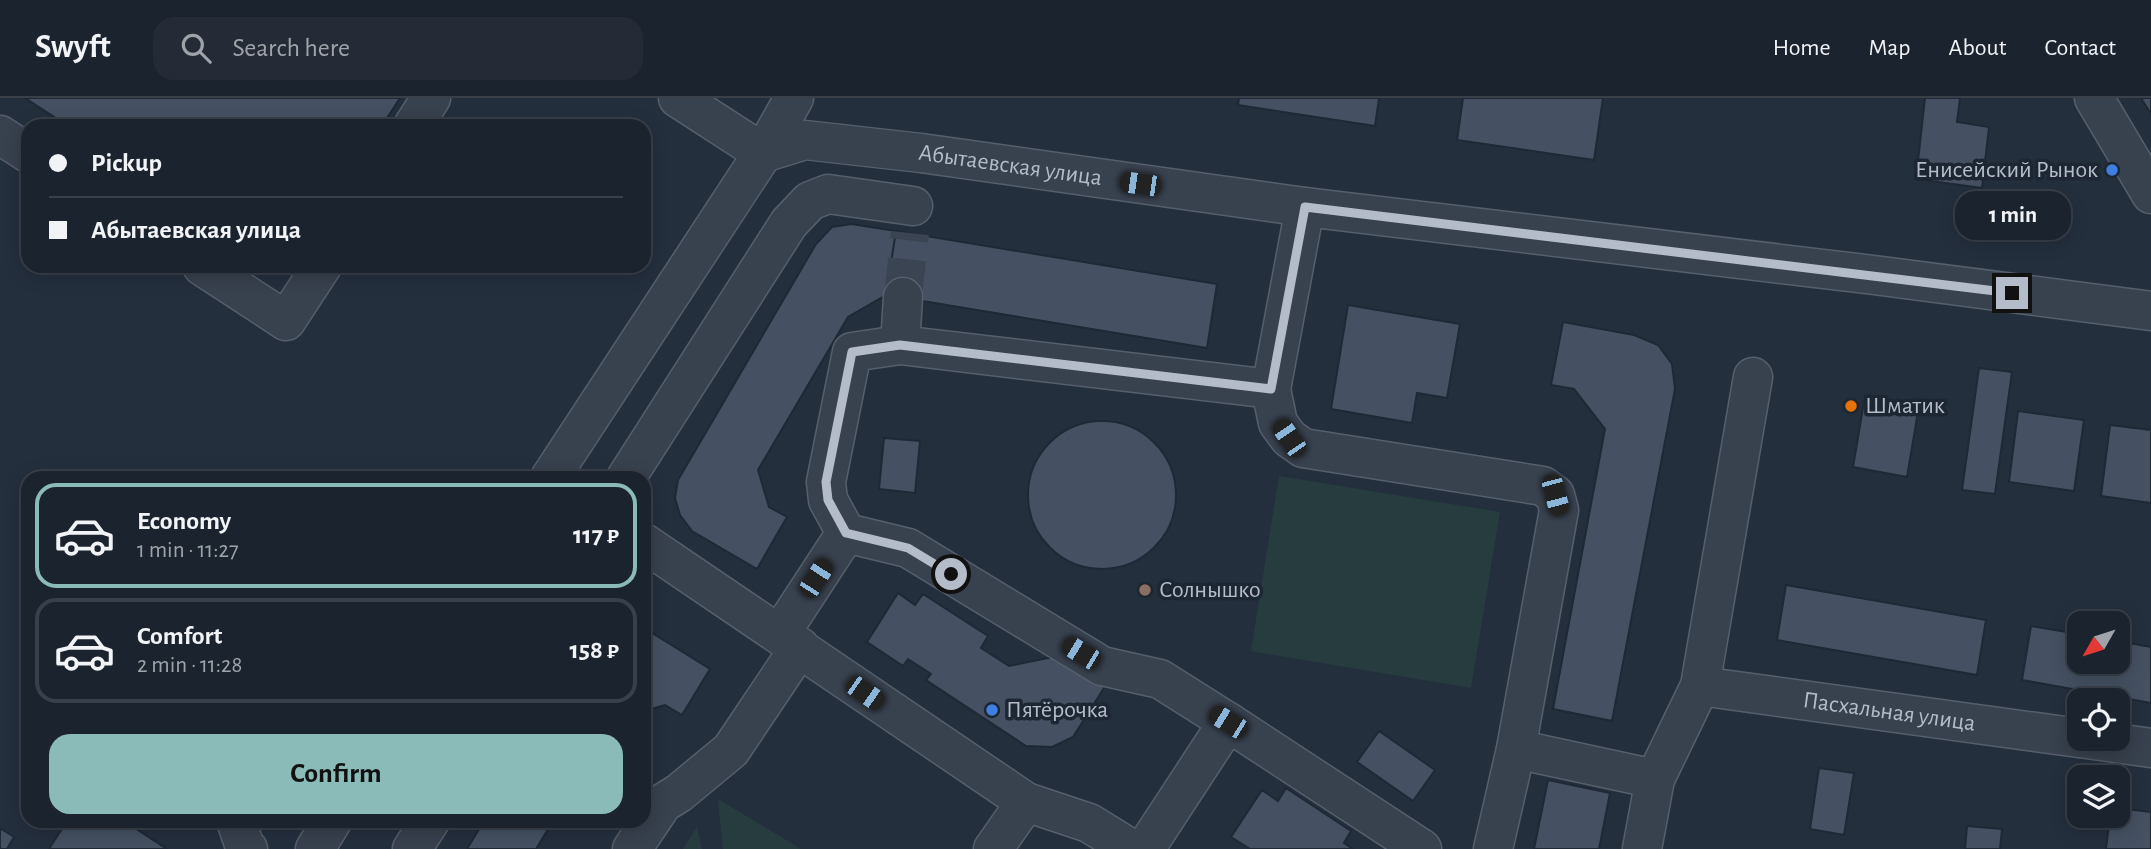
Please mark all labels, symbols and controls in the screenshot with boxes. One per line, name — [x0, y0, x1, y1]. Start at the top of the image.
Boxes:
search box — [153, 17, 643, 80]
icon: search — [177, 29, 215, 67]
text: Swyft — [35, 31, 111, 64]
text: Search here — [233, 35, 350, 61]
text: Home — [1773, 36, 1831, 60]
text: Map — [1869, 36, 1911, 60]
text: About — [1949, 36, 2006, 60]
text: Contact — [2044, 36, 2116, 60]
street label: Абытаевская улица — [917, 141, 1103, 190]
text: Pickup — [91, 150, 162, 176]
place label: Енисейский Рынок — [1915, 158, 2098, 182]
marker: Енисейский Рынок — [2104, 162, 2120, 178]
car — [1118, 171, 1163, 197]
callout: 1 min — [1954, 192, 2070, 240]
text: 1 min — [1989, 204, 2037, 227]
text: Абытаевская улица — [91, 217, 301, 243]
route end — [1996, 277, 2028, 309]
place label: Шматик — [1865, 394, 1945, 418]
marker: Шматик — [1843, 398, 1859, 414]
car — [1269, 415, 1310, 461]
car — [1540, 472, 1571, 518]
icon: car — [53, 504, 116, 567]
text: Economy — [137, 508, 231, 534]
text: 117 ₽ — [573, 522, 619, 548]
text: 1 min · 11:27 — [137, 539, 239, 562]
car — [796, 555, 837, 601]
route start — [935, 558, 967, 590]
place label: Солнышко — [1159, 578, 1261, 602]
marker: Солнышко — [1137, 582, 1153, 598]
north arrow — [2067, 611, 2130, 674]
map controls — [2067, 611, 2130, 828]
icon: car — [53, 619, 116, 682]
text: Comfort — [137, 623, 222, 649]
car — [1058, 633, 1105, 673]
text: 158 ₽ — [569, 637, 619, 663]
text: 2 min · 11:28 — [137, 654, 242, 677]
car — [842, 672, 889, 714]
street label: Пасхальная улица — [1801, 688, 1977, 736]
button: locate — [2067, 688, 2130, 751]
place label: Пятёрочка — [1006, 698, 1108, 722]
marker: Пятёрочка — [984, 702, 1000, 718]
car — [1205, 702, 1252, 742]
button: Confirm — [49, 734, 623, 814]
button: layers — [2067, 765, 2130, 828]

